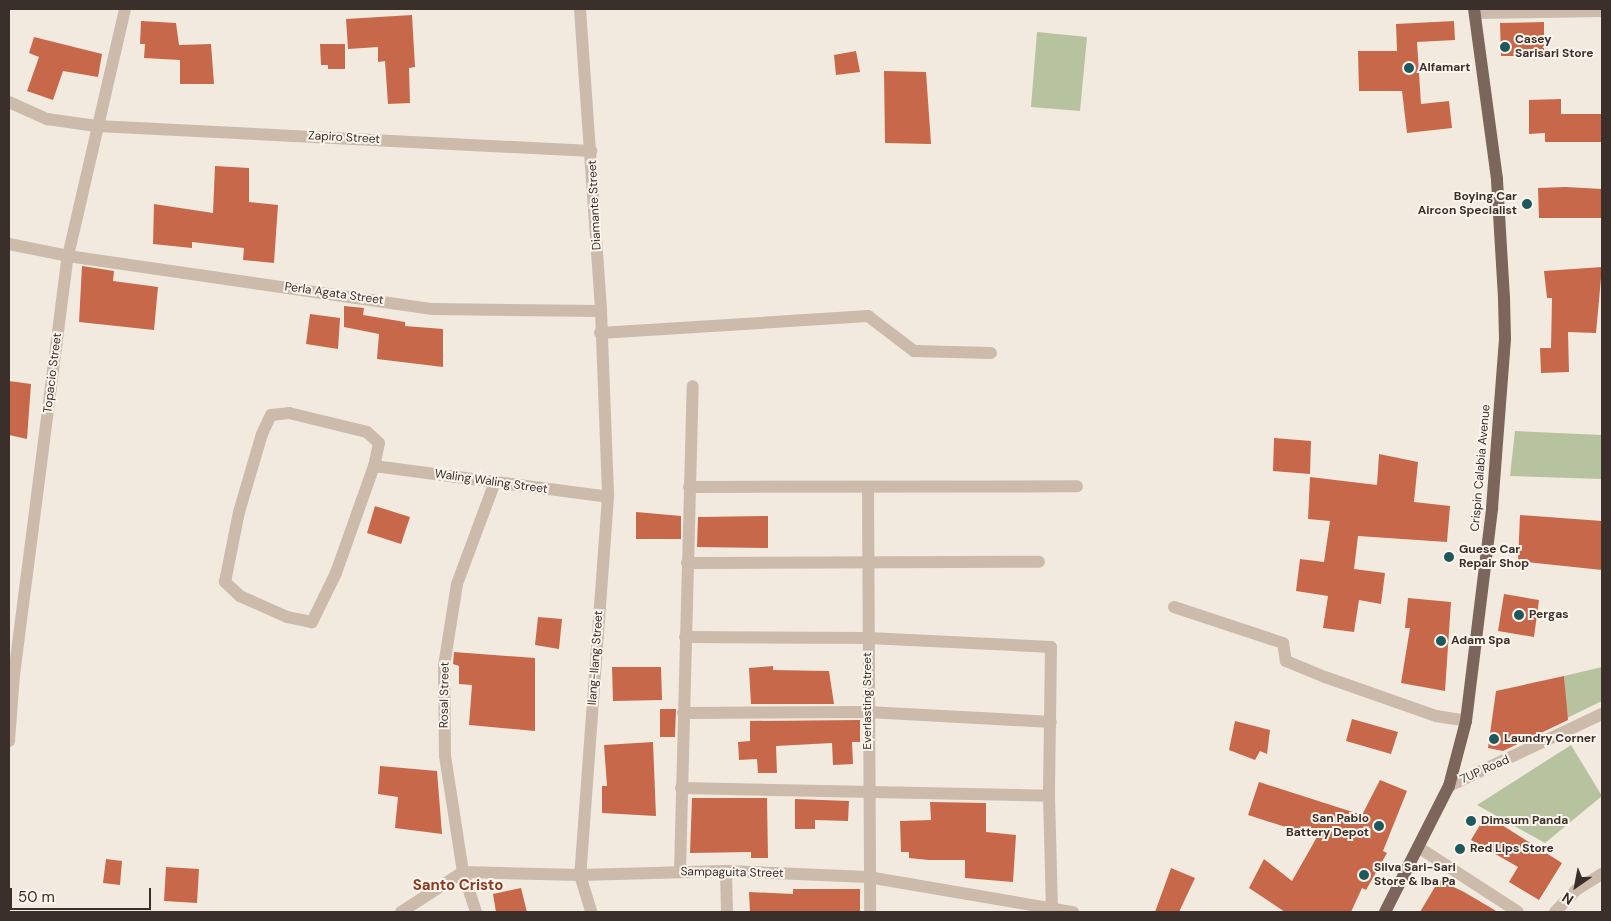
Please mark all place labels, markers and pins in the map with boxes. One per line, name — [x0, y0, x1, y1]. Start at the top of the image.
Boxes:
place label: Casey Sarisari Store — [1515, 33, 1594, 61]
marker: Casey Sarisari Store — [1499, 41, 1511, 53]
place label: Alfamart — [1419, 61, 1470, 75]
marker: Alfamart — [1403, 62, 1415, 74]
place label: Boying Car Aircon Specialist — [1418, 190, 1517, 218]
marker: Boying Car Aircon Specialist — [1521, 198, 1533, 210]
place label: Guese Car Repair Shop — [1459, 543, 1529, 571]
marker: Guese Car Repair Shop — [1443, 551, 1455, 563]
place label: Pergas — [1529, 608, 1569, 622]
marker: Pergas — [1513, 609, 1525, 621]
place label: Adam Spa — [1451, 634, 1510, 648]
marker: Adam Spa — [1435, 635, 1447, 647]
place label: Laundry Corner — [1504, 732, 1596, 746]
marker: Laundry Corner — [1488, 733, 1500, 745]
place label: San Pablo Battery Depot — [1286, 812, 1369, 840]
place label: Dimsum Panda — [1481, 814, 1568, 828]
marker: Dimsum Panda — [1465, 815, 1477, 827]
marker: San Pablo Battery Depot — [1373, 820, 1385, 832]
place label: Red Lips Store — [1470, 842, 1554, 856]
marker: Red Lips Store — [1454, 843, 1466, 855]
place label: Silva Sari-Sari Store & Iba Pa — [1374, 861, 1456, 889]
marker: Silva Sari-Sari Store & Iba Pa — [1358, 869, 1370, 881]

